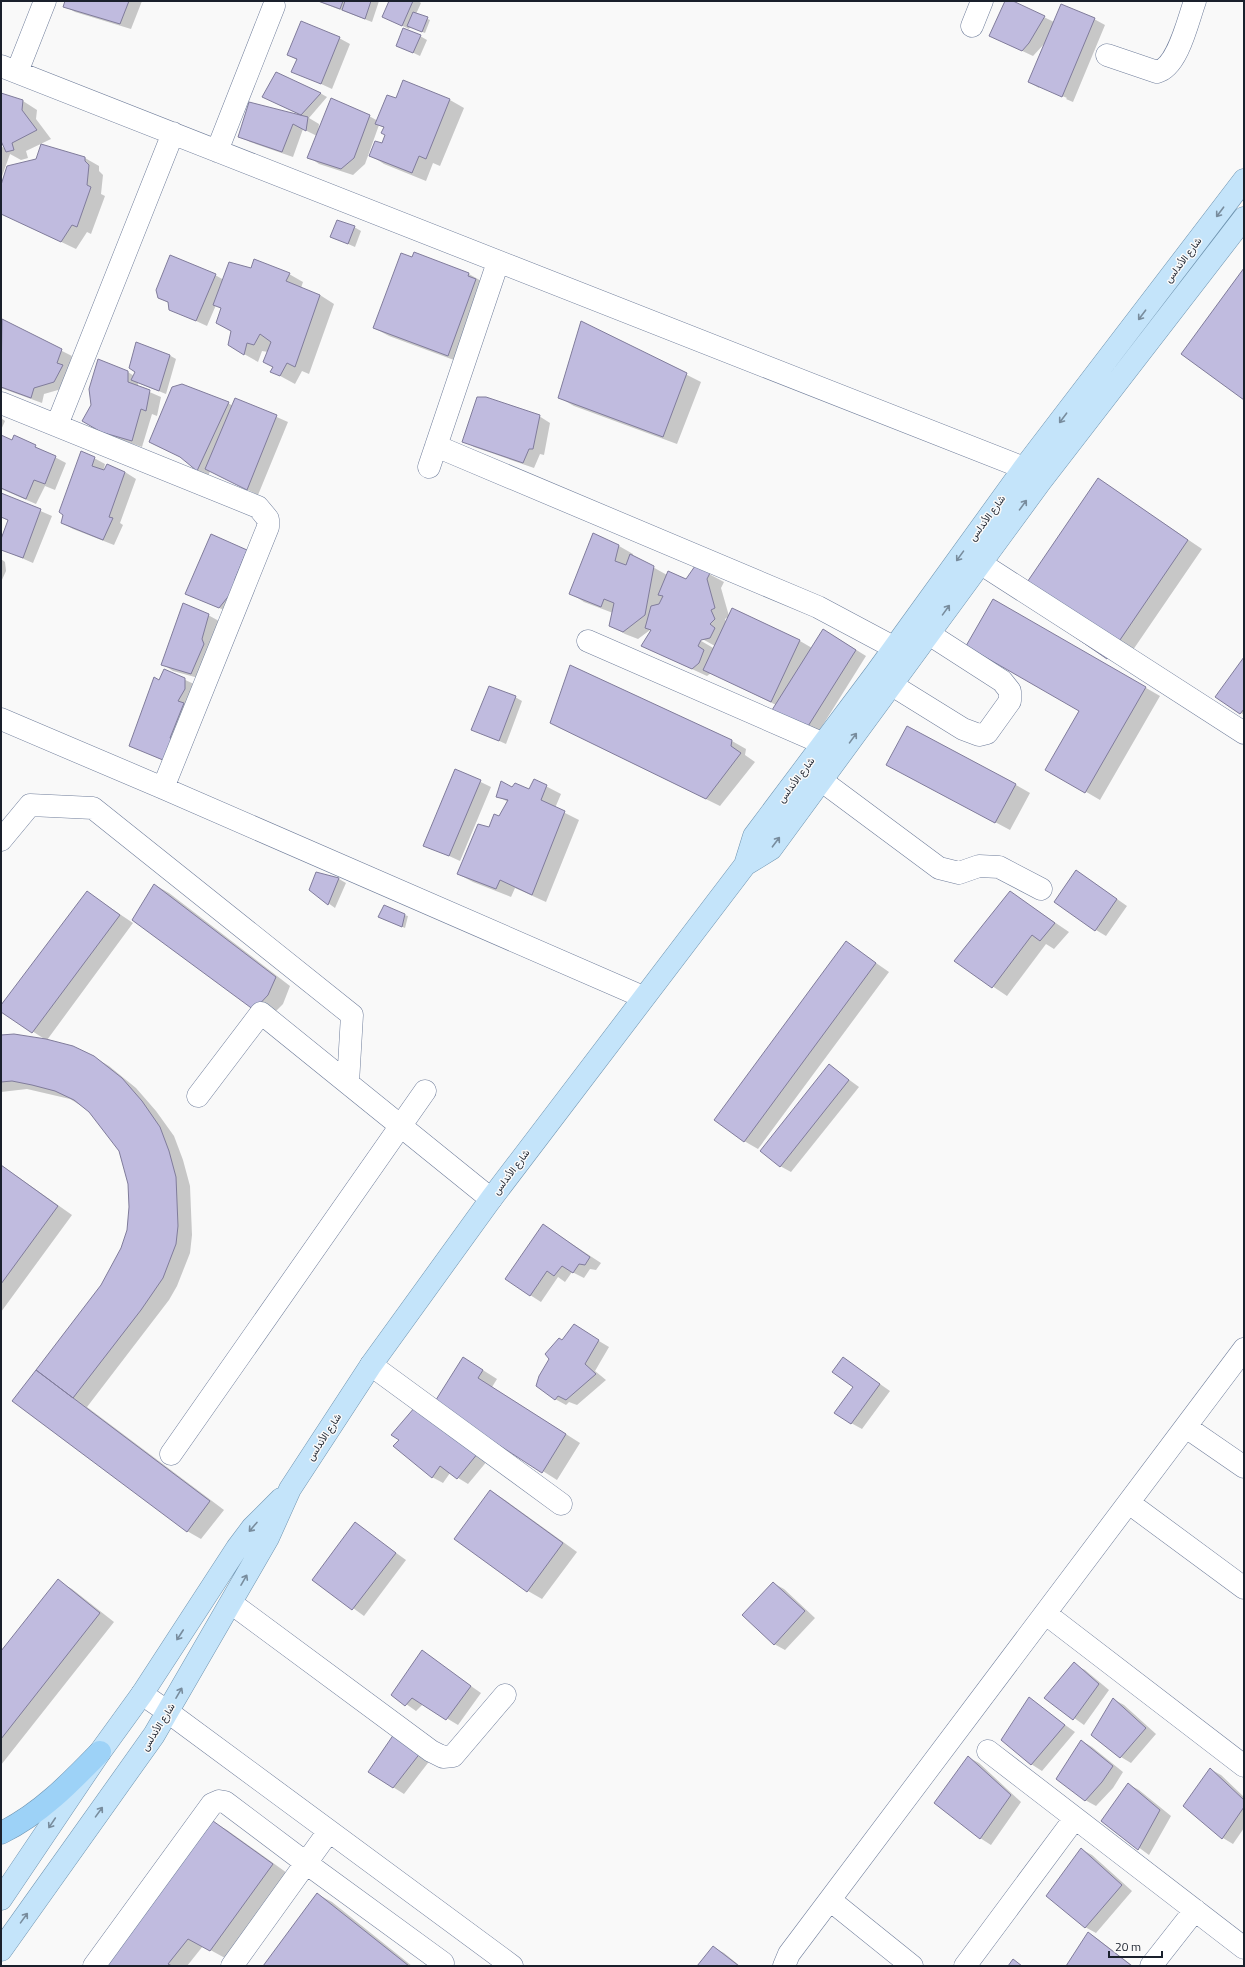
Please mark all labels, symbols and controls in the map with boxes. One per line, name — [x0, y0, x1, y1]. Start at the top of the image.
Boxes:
one-way arrow — [1216, 206, 1225, 217]
street label: شارع الأندلس — [1161, 234, 1205, 286]
one-way arrow — [1137, 309, 1146, 320]
one-way arrow — [1058, 412, 1067, 423]
street label: شارع الأندلس — [965, 492, 1009, 544]
one-way arrow — [1019, 499, 1027, 510]
one-way arrow — [956, 550, 964, 561]
one-way arrow — [942, 604, 950, 615]
one-way arrow — [849, 732, 858, 743]
street label: شارع الأندلس — [774, 754, 818, 806]
one-way arrow — [772, 837, 780, 848]
street label: شارع الأندلس — [489, 1146, 533, 1198]
street label: شارع الأندلس — [303, 1410, 345, 1464]
one-way arrow — [248, 1522, 257, 1532]
one-way arrow — [241, 1574, 249, 1586]
one-way arrow — [176, 1629, 184, 1640]
one-way arrow — [176, 1687, 184, 1699]
street label: شارع الأندلس — [137, 1700, 179, 1754]
one-way arrow — [95, 1807, 103, 1818]
one-way arrow — [48, 1818, 56, 1829]
one-way arrow — [20, 1913, 28, 1924]
scale bar — [1109, 1933, 1162, 1959]
text: 20 m — [1115, 1937, 1141, 1956]

